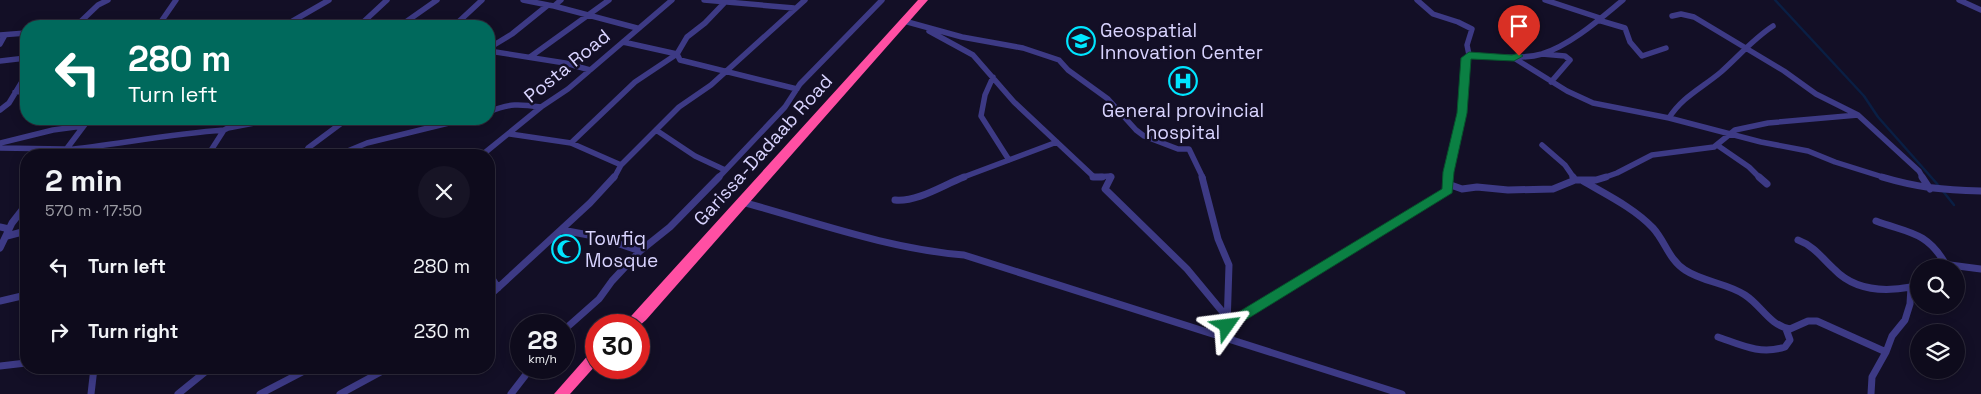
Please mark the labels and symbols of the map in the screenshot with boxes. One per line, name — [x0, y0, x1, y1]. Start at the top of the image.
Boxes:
pin — [1498, 5, 1540, 56]
place label: Geospatial Innovation Center — [1100, 18, 1263, 65]
street label: Posta Road — [519, 24, 615, 108]
school or university icon: Geospatial Innovation Center — [1066, 26, 1096, 56]
hospital icon: General provincial hospital — [1168, 66, 1198, 96]
street label: Garissa-Dadaab Road — [688, 69, 838, 231]
place label: General provincial hospital — [1102, 98, 1264, 145]
place label: Towfiq Mosque — [585, 226, 658, 273]
mosque icon: Towfiq Mosque — [551, 234, 581, 264]
position arrow — [1200, 299, 1252, 351]
speed limit sign: 30 — [585, 314, 650, 379]

